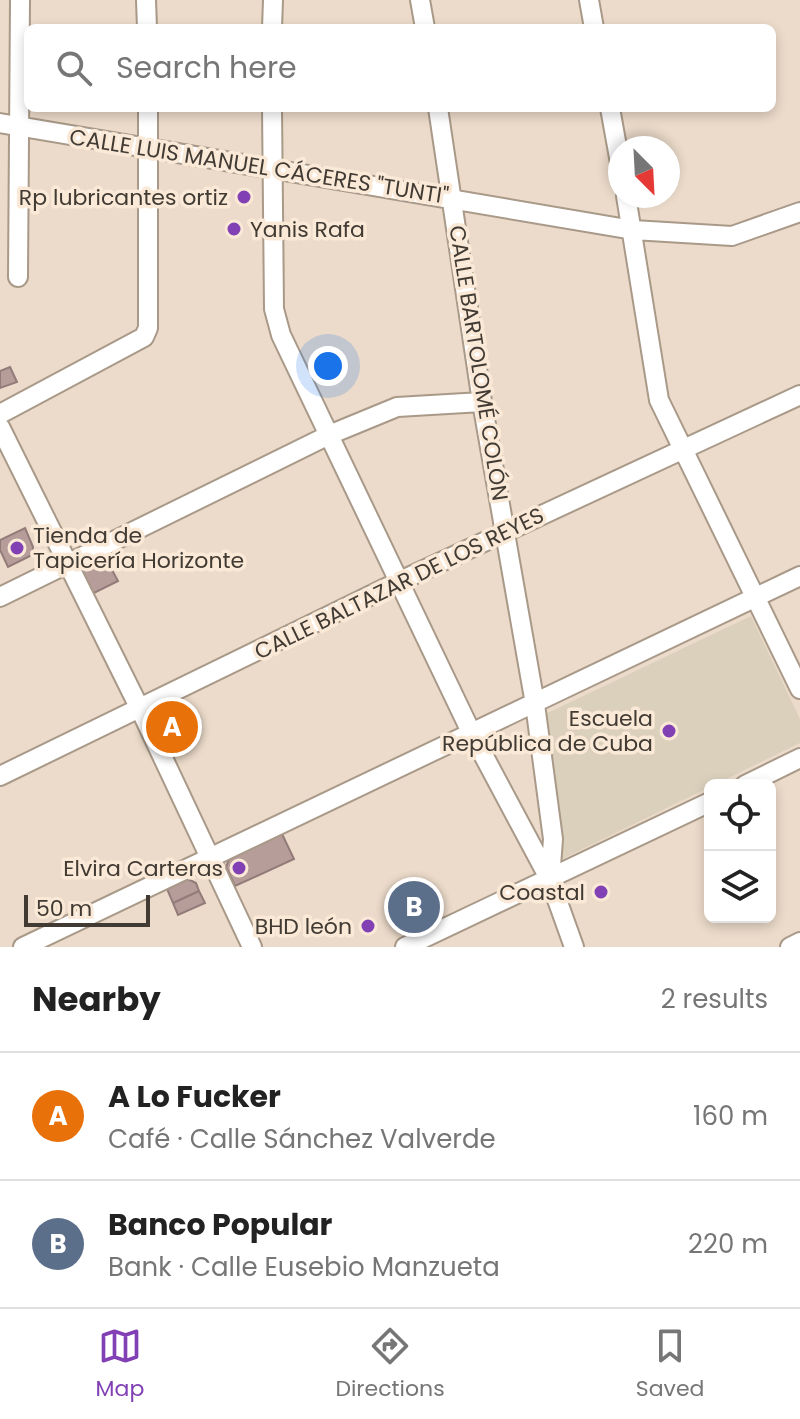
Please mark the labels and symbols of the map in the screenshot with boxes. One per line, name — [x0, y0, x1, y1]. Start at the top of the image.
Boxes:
street label: CALLE LUIS MANUEL CÁCERES "TUNTI" — [67, 121, 451, 212]
north arrow — [608, 136, 680, 208]
place label: Rp lubricantes ortiz — [19, 182, 228, 213]
marker: Rp lubricantes ortiz — [235, 188, 253, 206]
place label: Yanis Rafa — [250, 214, 365, 245]
marker: Yanis Rafa — [225, 220, 243, 238]
street label: CALLE BARTOLOMÉ COLÓN — [441, 223, 516, 503]
your location — [308, 346, 348, 386]
street label: CALLE BALTAZAR DE LOS REYES — [249, 500, 549, 667]
place label: Tienda de Tapicería Horizonte — [33, 520, 244, 576]
marker: Tienda de Tapicería Horizonte — [8, 539, 26, 557]
pin: A — [146, 697, 198, 757]
place label: Escuela República de Cuba — [442, 703, 653, 759]
marker: Escuela República de Cuba — [660, 722, 678, 740]
place label: Elvira Carteras — [63, 853, 223, 884]
marker: Elvira Carteras — [230, 859, 248, 877]
pin: B — [388, 877, 440, 937]
place label: Coastal — [499, 877, 585, 908]
marker: Coastal — [592, 883, 610, 901]
scale bar — [24, 891, 150, 927]
place label: BHD león — [255, 911, 352, 942]
marker: BHD león — [359, 917, 377, 935]

